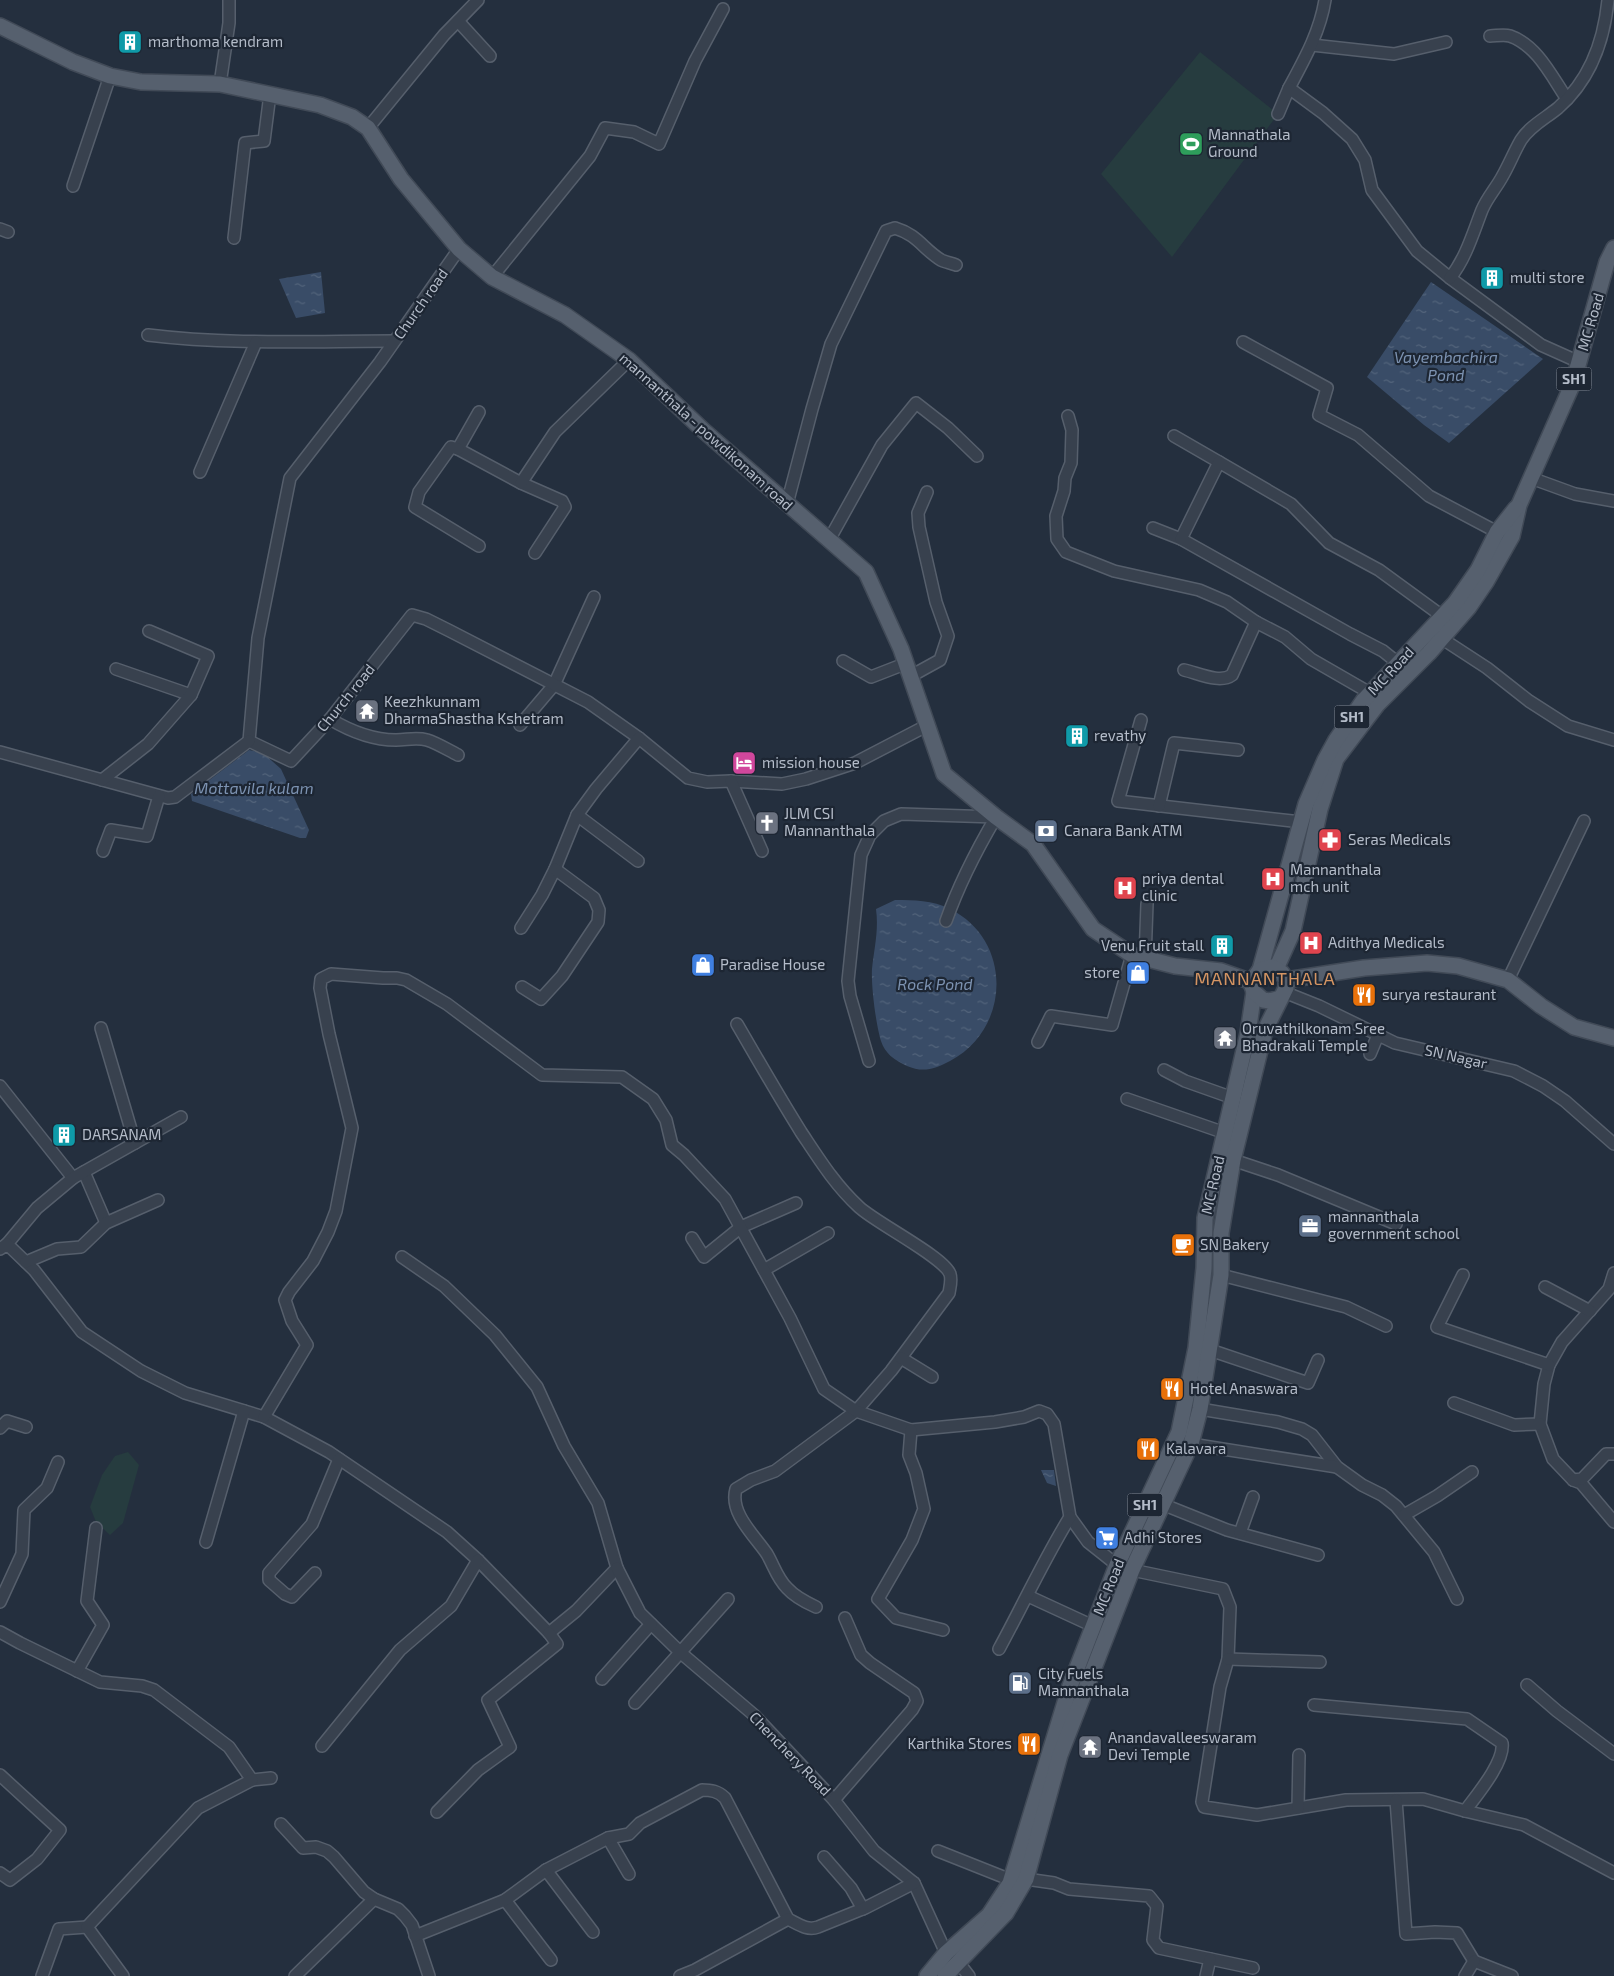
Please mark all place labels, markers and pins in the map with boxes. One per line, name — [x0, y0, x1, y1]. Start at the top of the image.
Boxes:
building icon: marthoma kendram — [117, 29, 143, 55]
place label: marthoma kendram — [148, 32, 283, 50]
place label: Mannathala Ground — [1208, 125, 1290, 160]
sports icon: Mannathala Ground — [1178, 131, 1204, 157]
building icon: multi store — [1479, 265, 1505, 291]
place label: multi store — [1510, 268, 1585, 286]
place label: Keezhkunnam DharmaShastha Kshetram — [384, 692, 564, 727]
temple icon: Keezhkunnam DharmaShastha Kshetram — [354, 698, 380, 724]
building icon: revathy — [1064, 723, 1090, 749]
place label: revathy — [1094, 726, 1146, 744]
hotel icon: mission house — [731, 750, 757, 776]
place label: mission house — [762, 753, 860, 771]
place label: JLM CSI Mannanthala — [784, 804, 875, 839]
church icon: JLM CSI Mannanthala — [754, 810, 780, 836]
bank icon: Canara Bank ATM — [1033, 818, 1059, 844]
place label: Canara Bank ATM — [1064, 821, 1182, 839]
pharmacy icon: Seras Medicals — [1317, 827, 1343, 853]
place label: Seras Medicals — [1348, 830, 1451, 848]
place label: Mannanthala mch unit — [1290, 860, 1381, 895]
hospital icon: Mannanthala mch unit — [1260, 866, 1286, 892]
place label: priya dental clinic — [1142, 869, 1224, 904]
hospital icon: priya dental clinic — [1112, 875, 1138, 901]
hospital icon: Adithya Medicals — [1298, 930, 1324, 956]
building icon: Venu Fruit stall — [1209, 933, 1235, 959]
place label: Adithya Medicals — [1328, 933, 1445, 951]
place label: Venu Fruit stall — [1101, 936, 1205, 954]
shop icon: Paradise House — [690, 952, 716, 978]
place label: Paradise House — [720, 955, 825, 973]
shop icon: store — [1125, 960, 1151, 986]
place label: store — [1084, 963, 1120, 981]
restaurant icon: surya restaurant — [1351, 982, 1377, 1008]
place label: surya restaurant — [1382, 985, 1497, 1003]
place label: Oruvathilkonam Sree Bhadrakali Temple — [1242, 1019, 1385, 1054]
temple icon: Oruvathilkonam Sree Bhadrakali Temple — [1212, 1025, 1238, 1051]
building icon: DARSANAM — [51, 1122, 77, 1148]
place label: DARSANAM — [82, 1125, 161, 1143]
place label: mannanthala government school — [1328, 1207, 1460, 1242]
office icon: mannanthala government school — [1297, 1213, 1323, 1239]
cafe icon: SN Bakery — [1170, 1232, 1196, 1258]
place label: SN Bakery — [1200, 1235, 1269, 1253]
restaurant icon: Hotel Anaswara — [1159, 1376, 1185, 1402]
place label: Hotel Anaswara — [1190, 1379, 1298, 1397]
restaurant icon: Kalavara — [1135, 1436, 1161, 1462]
place label: Kalavara — [1166, 1439, 1226, 1457]
supermarket icon: Adhi Stores — [1094, 1525, 1120, 1551]
place label: Adhi Stores — [1124, 1528, 1202, 1546]
place label: City Fuels Mannanthala — [1038, 1664, 1129, 1699]
fuel station icon: City Fuels Mannanthala — [1007, 1670, 1033, 1696]
place label: Anandavalleeswaram Devi Temple — [1108, 1728, 1257, 1763]
restaurant icon: Karthika Stores — [1016, 1731, 1042, 1757]
place label: Karthika Stores — [907, 1734, 1012, 1752]
temple icon: Anandavalleeswaram Devi Temple — [1077, 1734, 1103, 1760]

